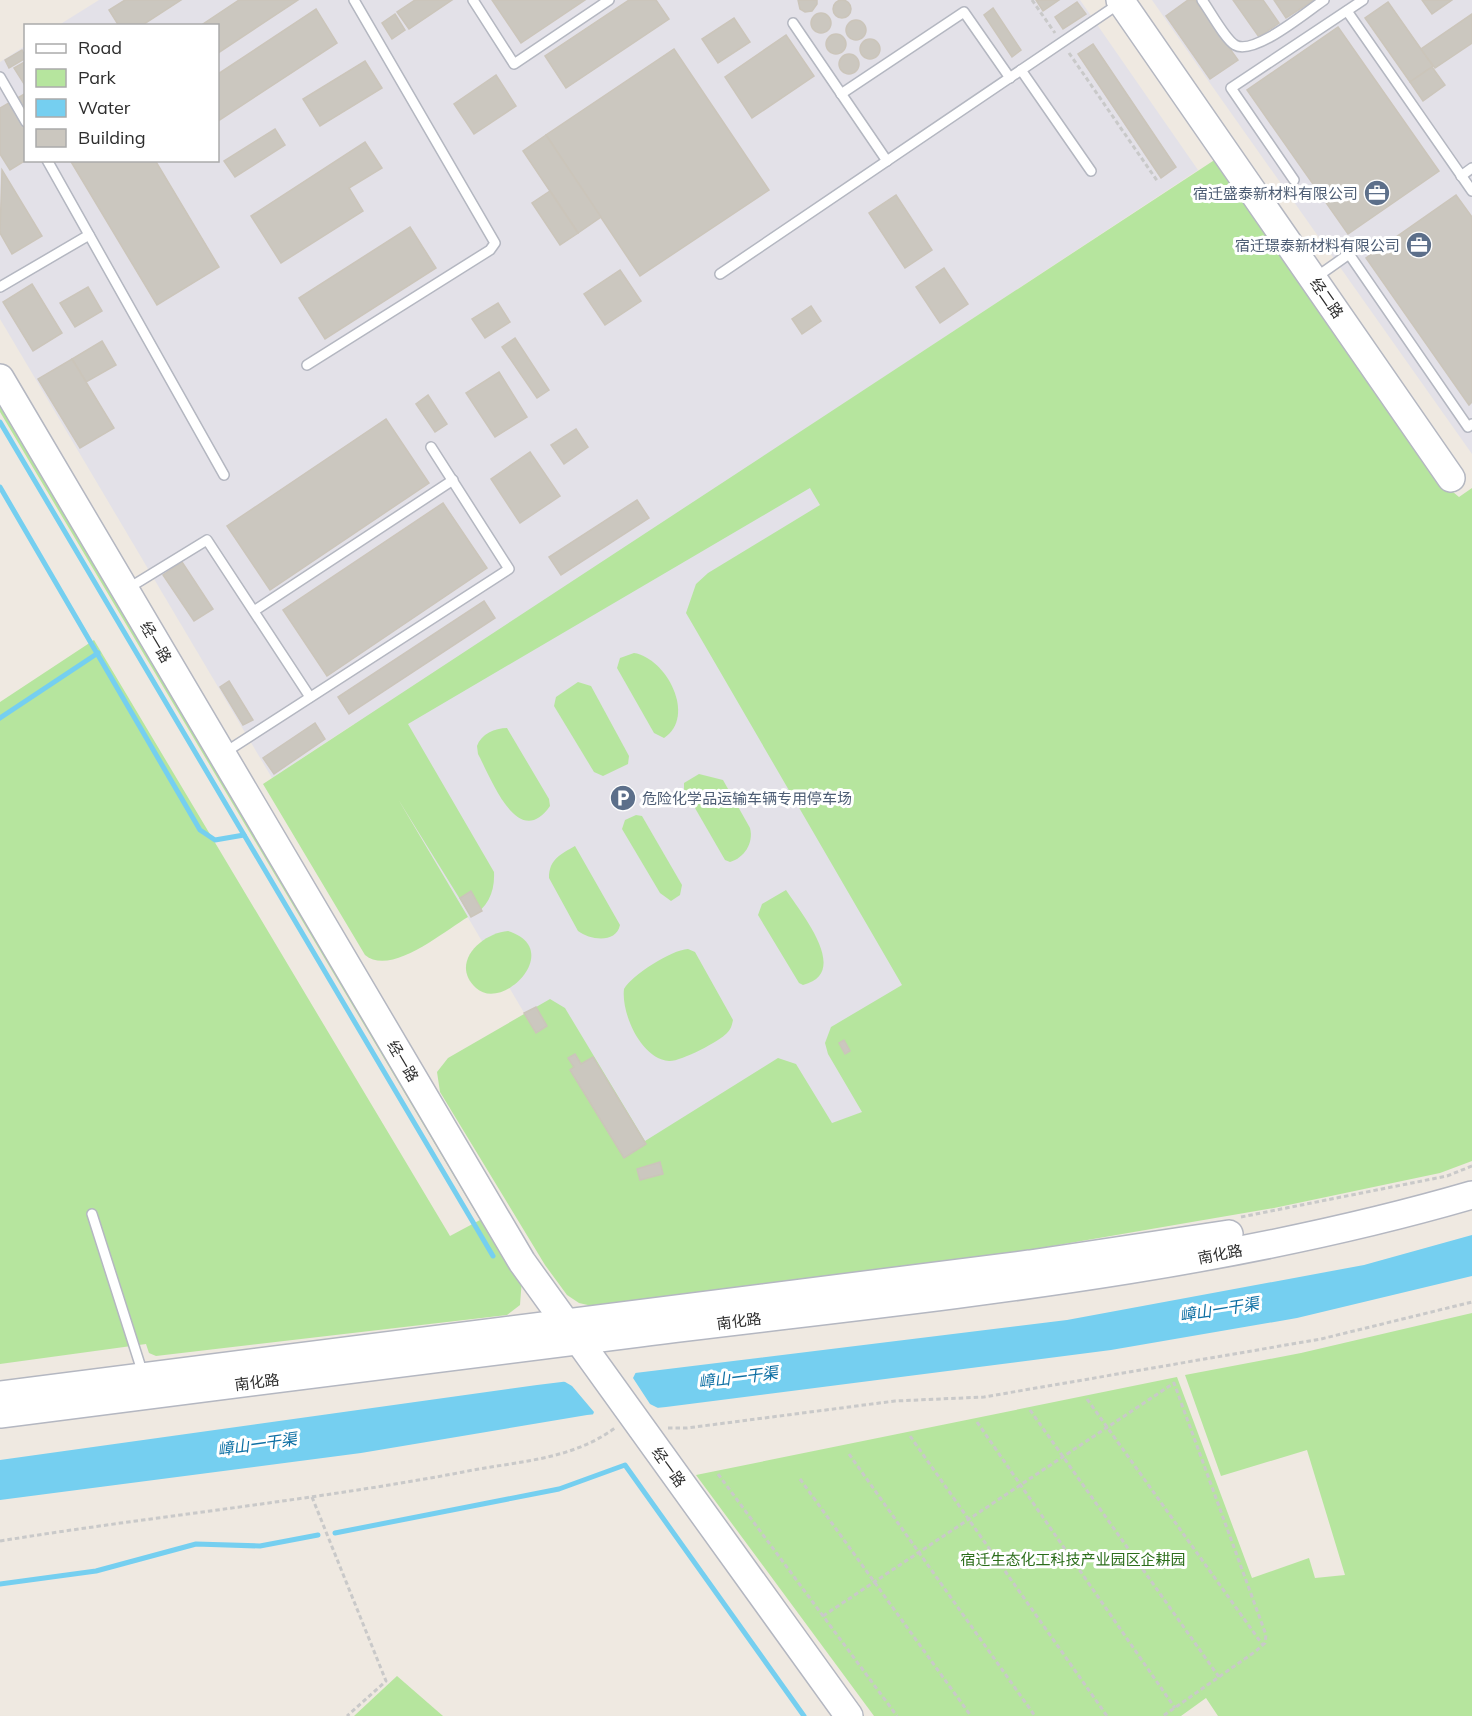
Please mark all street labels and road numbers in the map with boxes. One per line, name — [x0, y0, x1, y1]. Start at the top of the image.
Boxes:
street label: 经二路 — [1306, 274, 1348, 322]
street label: 经一路 — [136, 618, 176, 666]
street label: 经一路 — [383, 1037, 423, 1085]
street label: 南化路 — [1196, 1240, 1244, 1268]
street label: 南化路 — [716, 1309, 762, 1333]
street label: 南化路 — [234, 1370, 280, 1394]
street label: 经一路 — [648, 1443, 690, 1491]

